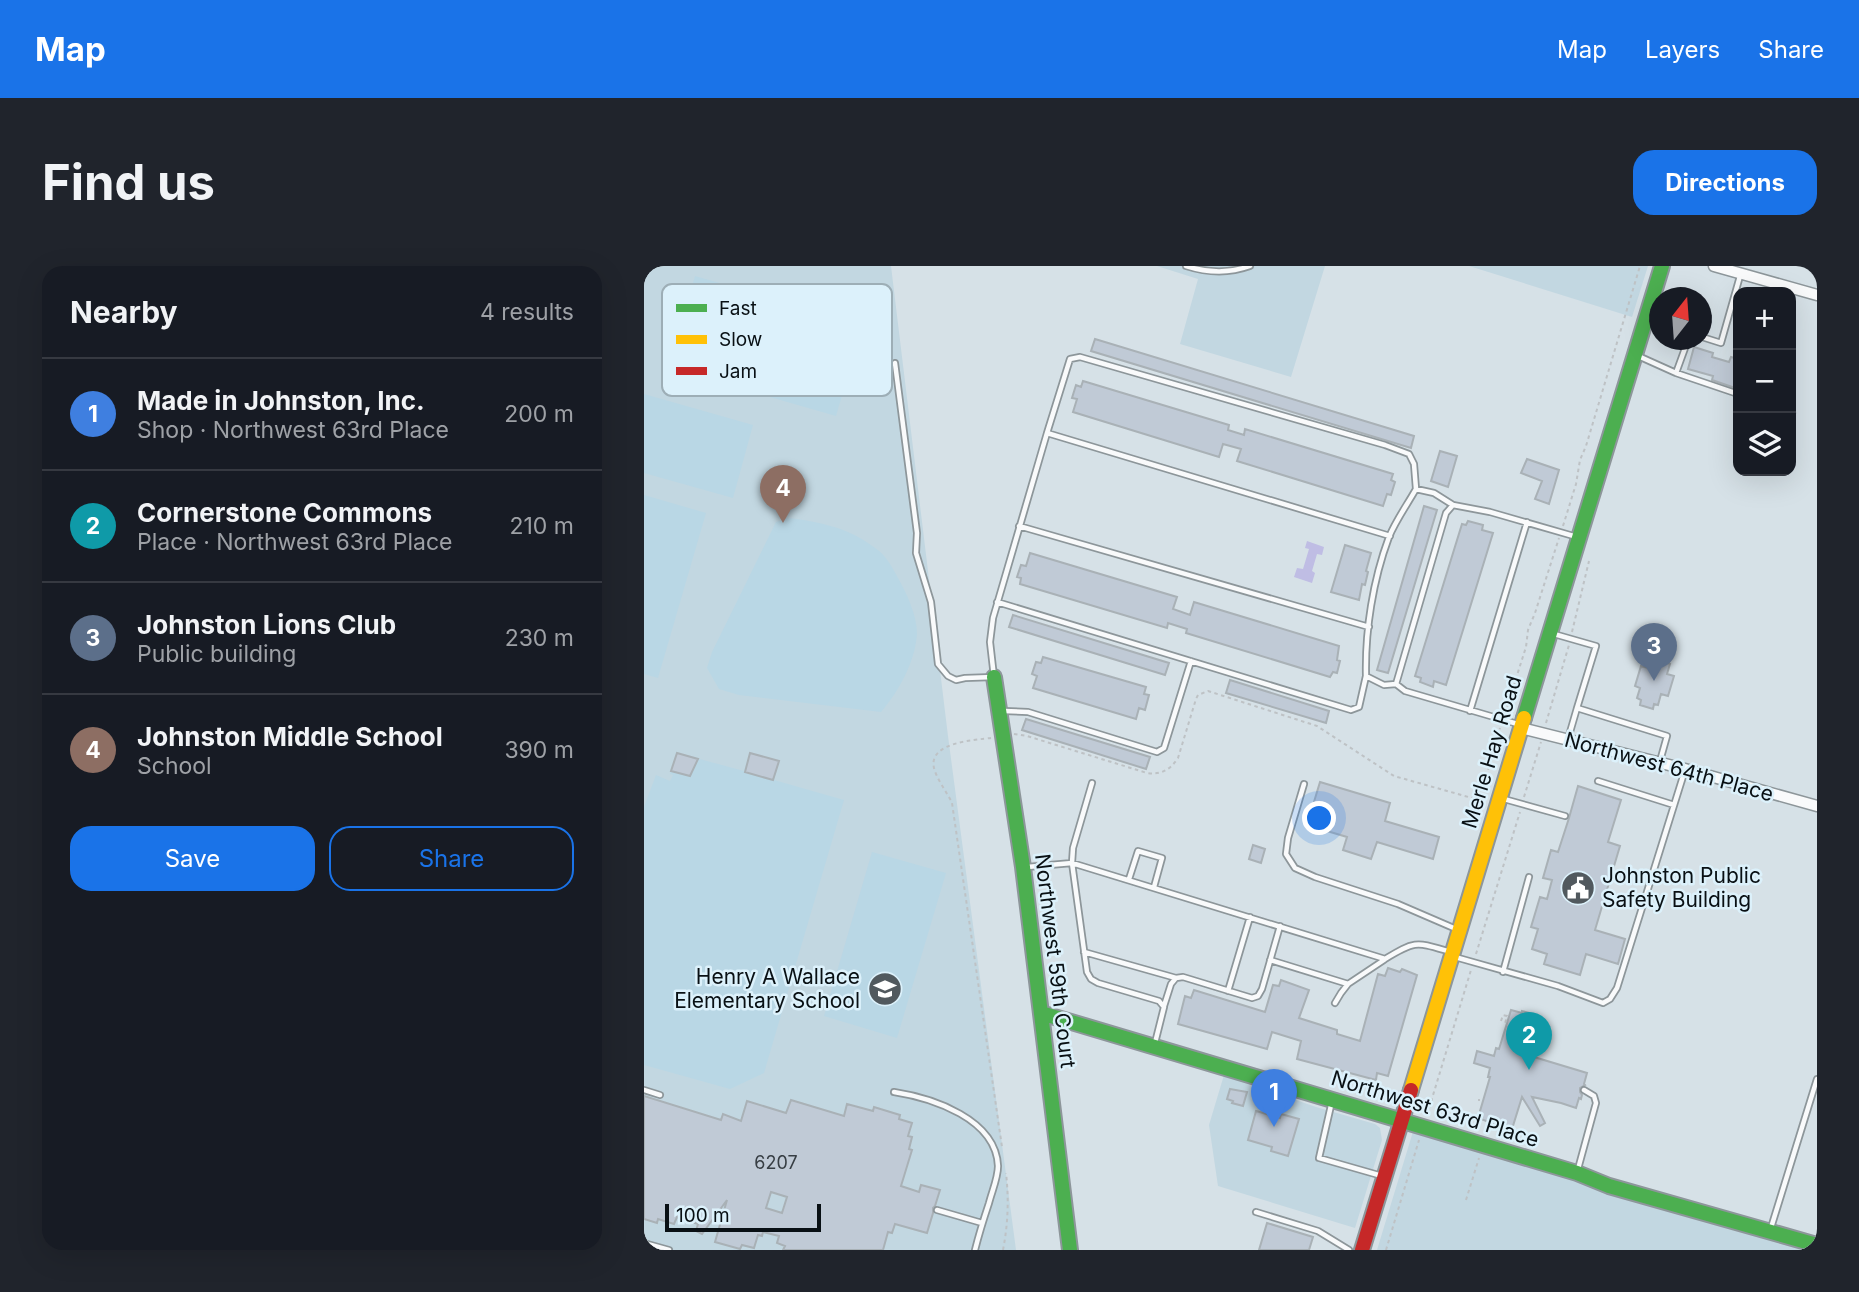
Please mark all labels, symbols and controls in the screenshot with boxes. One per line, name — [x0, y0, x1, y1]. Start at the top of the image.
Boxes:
text: Map — [35, 29, 106, 69]
text: Map — [1557, 35, 1607, 64]
text: Layers — [1645, 35, 1720, 64]
text: Share — [1758, 35, 1824, 64]
button: Directions — [1633, 150, 1817, 215]
text: Find us — [42, 153, 215, 212]
legend — [662, 284, 892, 396]
north arrow — [1649, 287, 1712, 350]
map controls — [1733, 287, 1796, 476]
button: + — [1733, 287, 1796, 350]
text: Nearby — [70, 294, 178, 330]
text: Fast — [719, 297, 757, 320]
text: 4 results — [480, 298, 574, 326]
text: Slow — [719, 328, 762, 351]
button: − — [1733, 350, 1796, 413]
text: Jam — [719, 360, 757, 383]
text: Made in Johnston, Inc. — [137, 385, 425, 416]
text: 1 — [88, 400, 98, 428]
text: 200 m — [504, 400, 574, 428]
button: layers — [1733, 413, 1796, 476]
text: Shop · Northwest 63rd Place — [137, 416, 449, 444]
pin: 4 — [760, 465, 806, 523]
text: Cornerstone Commons — [137, 497, 432, 528]
text: 2 — [86, 512, 100, 540]
text: 210 m — [509, 512, 574, 540]
text: Place · Northwest 63rd Place — [137, 528, 453, 556]
text: Johnston Lions Club — [137, 609, 396, 640]
pin: 3 — [1631, 623, 1677, 681]
text: 3 — [86, 624, 100, 652]
text: 230 m — [505, 624, 574, 652]
text: Public building — [137, 640, 296, 668]
street label: Merle Hay Road — [1456, 673, 1527, 831]
text: Johnston Middle School — [137, 721, 443, 752]
street label: Northwest 64th Place — [1562, 727, 1776, 806]
text: 4 — [85, 736, 101, 764]
text: 390 m — [504, 736, 574, 764]
text: School — [137, 752, 212, 780]
your location — [1302, 801, 1336, 835]
button: Save — [70, 826, 315, 891]
button: Share — [329, 826, 574, 891]
street label: Northwest 59th Court — [1030, 852, 1081, 1070]
place label: Johnston Public Safety Building — [1602, 863, 1761, 912]
public building icon: Johnston Public Safety Building — [1559, 869, 1597, 907]
place label: Henry A Wallace Elementary School — [674, 964, 860, 1013]
school or university icon: Henry A Wallace Elementary School — [866, 970, 904, 1008]
pin: 2 — [1506, 1012, 1552, 1070]
street label: Northwest 63rd Place — [1328, 1065, 1542, 1152]
pin: 1 — [1251, 1069, 1297, 1127]
house number: 6207 — [754, 1152, 798, 1173]
scale bar — [665, 1201, 821, 1233]
text: 100 m — [676, 1204, 730, 1227]

